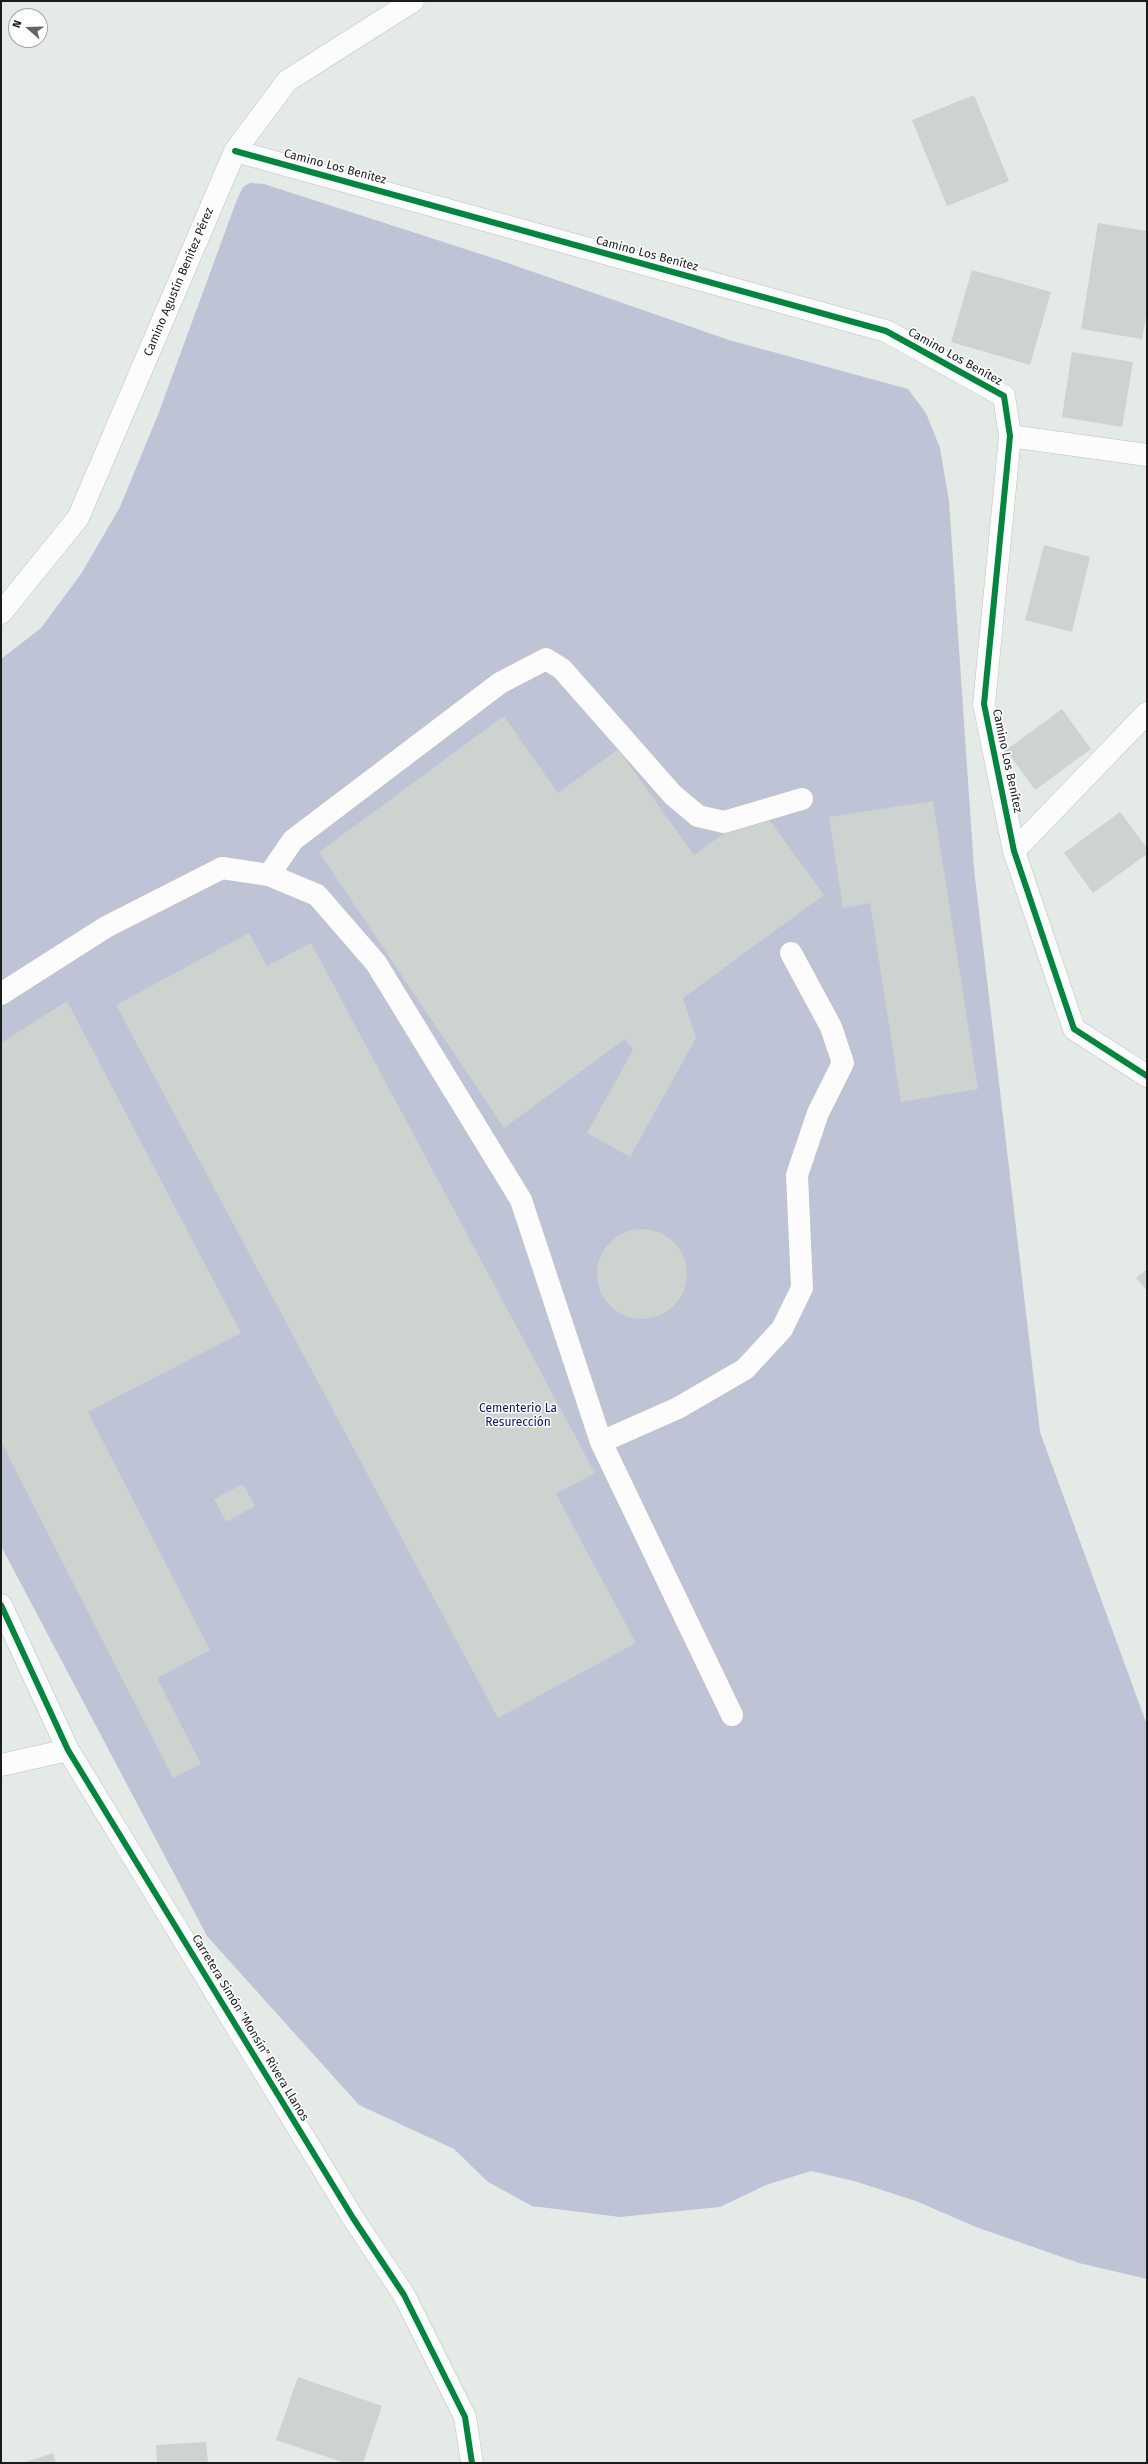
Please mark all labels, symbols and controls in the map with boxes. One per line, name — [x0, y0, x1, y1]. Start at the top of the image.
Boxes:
north arrow — [8, 8, 48, 48]
text: N — [10, 18, 25, 30]
street label: Camino Los Benítez — [282, 146, 388, 188]
street label: Camino Agustín Benítez Pérez — [141, 206, 217, 358]
street label: Camino Los Benítez — [594, 233, 700, 275]
street label: Camino Los Benítez — [905, 325, 1005, 389]
street label: Camino Los Benítez — [989, 708, 1025, 814]
park label: Cementerio La Resurección — [479, 1402, 557, 1430]
street label: Carretera Simón "Monsín" Rivera Llanos — [188, 1932, 312, 2124]

